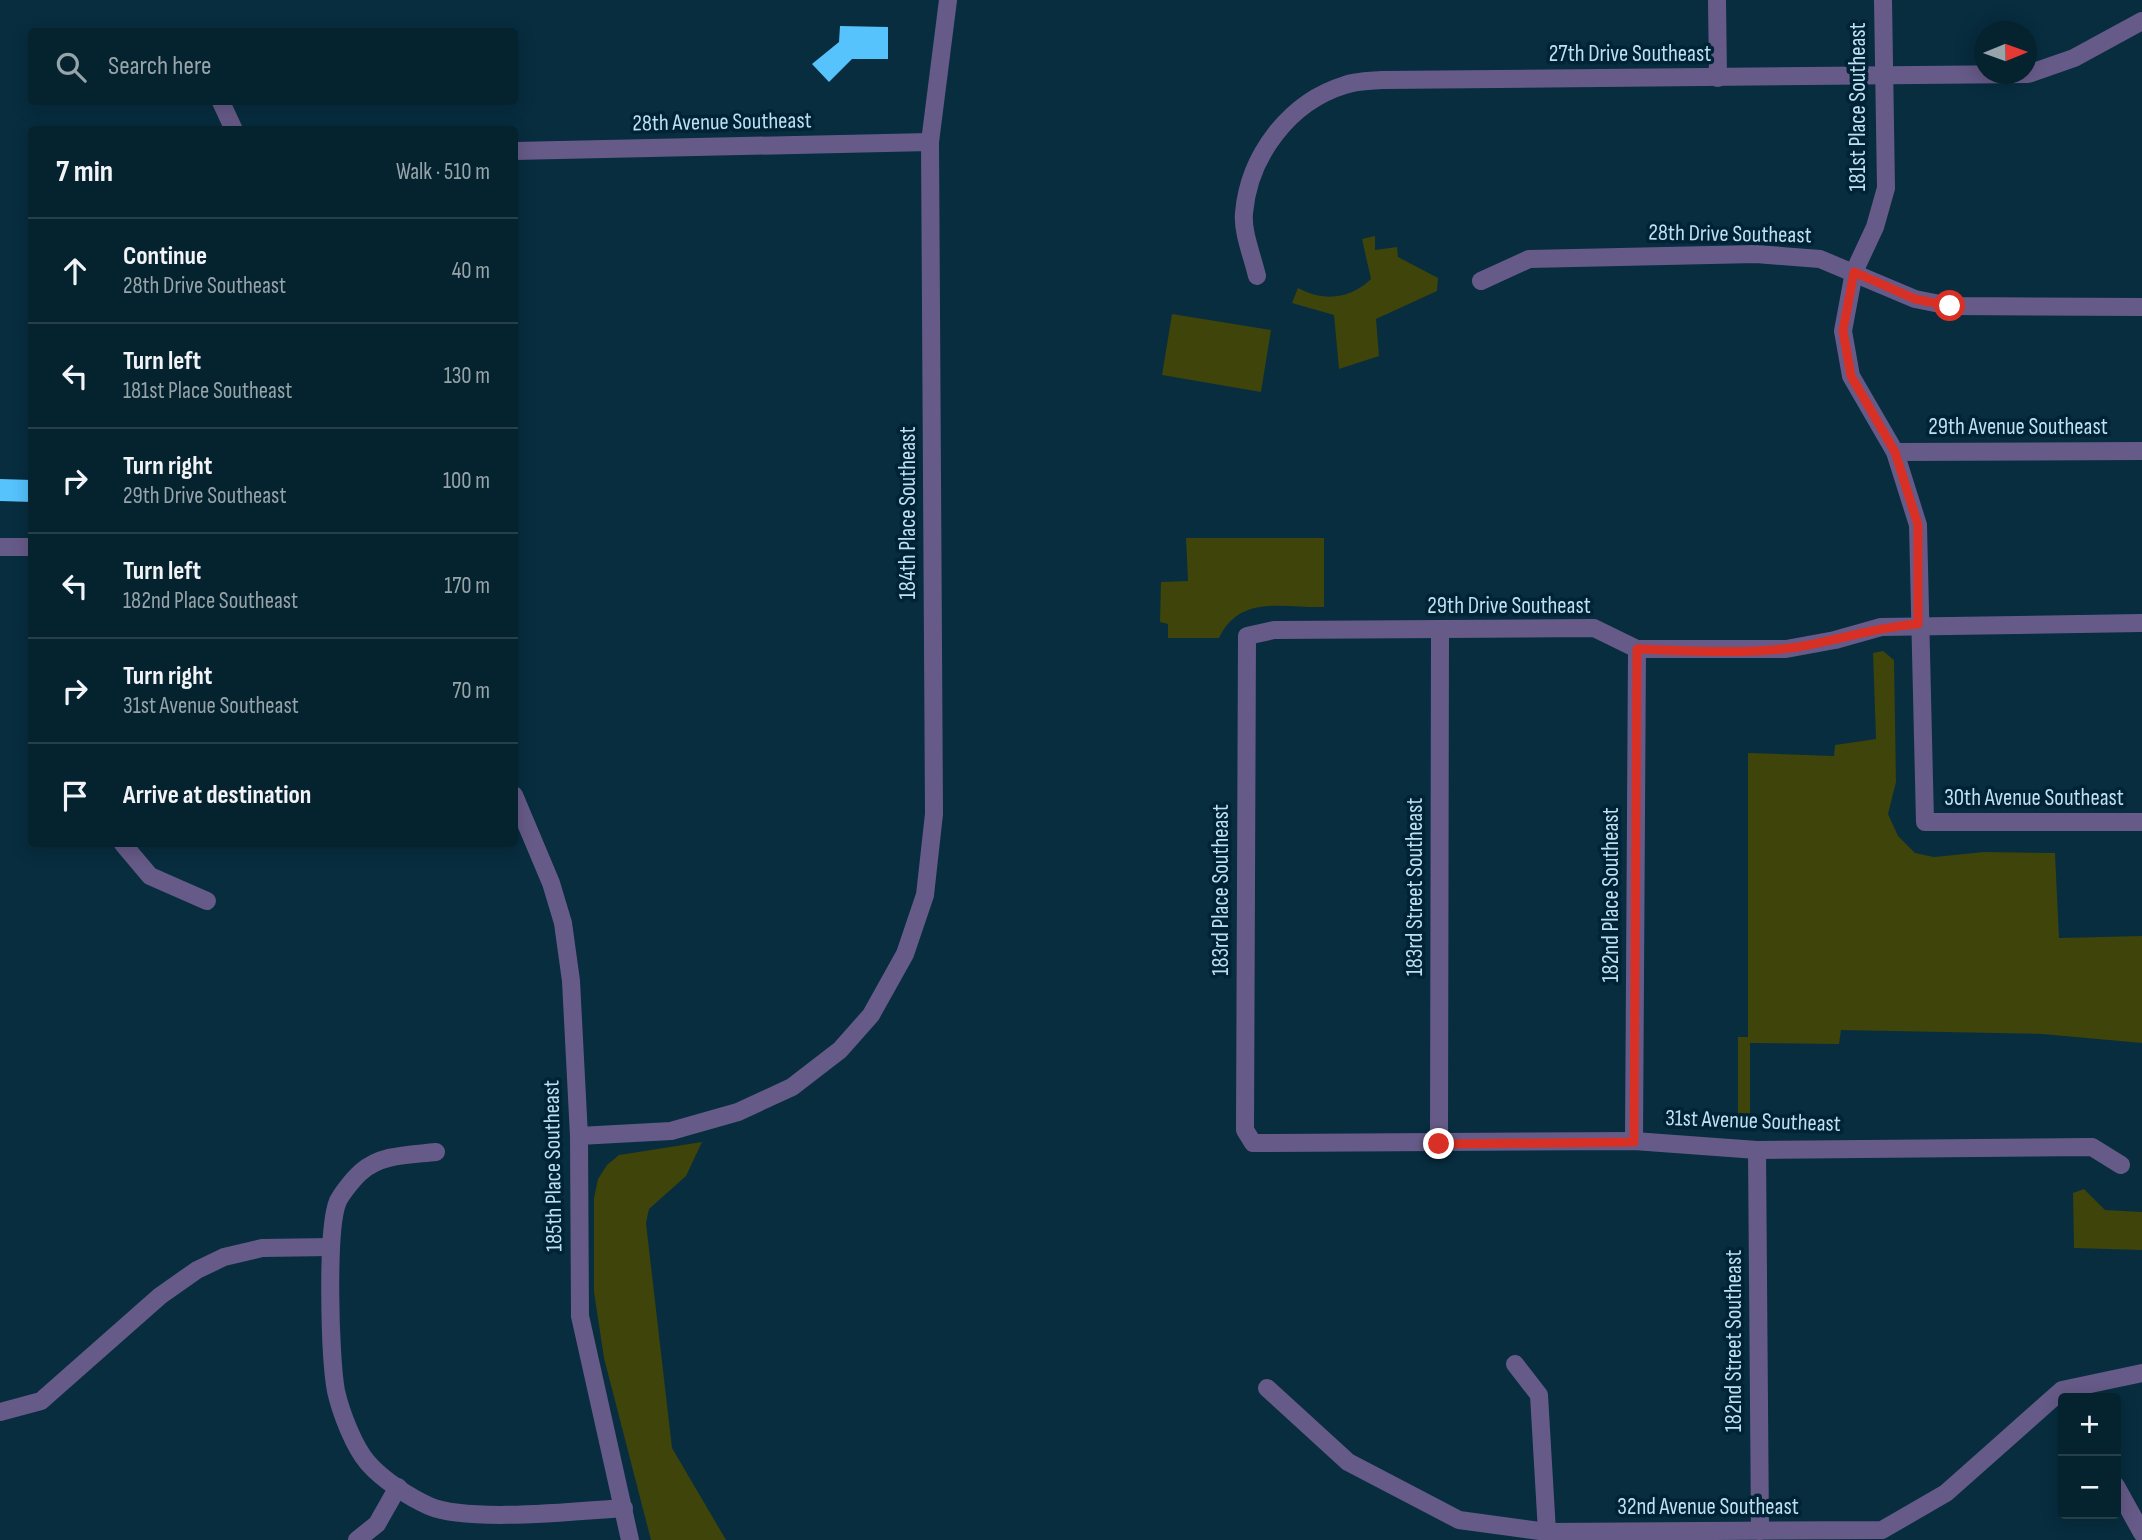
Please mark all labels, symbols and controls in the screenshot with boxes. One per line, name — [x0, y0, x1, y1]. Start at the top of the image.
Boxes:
north arrow — [1974, 21, 2037, 84]
street label: 181st Place Southeast — [1844, 22, 1872, 192]
search box — [28, 28, 518, 105]
street label: 27th Drive Southeast — [1549, 40, 1711, 68]
icon: search — [52, 48, 90, 86]
text: Search here — [108, 51, 211, 82]
street label: 28th Avenue Southeast — [632, 106, 812, 138]
text: 7 min — [56, 154, 113, 190]
text: Walk · 510 m — [396, 158, 490, 186]
street label: 28th Drive Southeast — [1648, 219, 1812, 249]
text: Continue — [123, 241, 207, 272]
icon: ahead — [56, 252, 94, 290]
text: 40 m — [452, 257, 490, 285]
text: 28th Drive Southeast — [123, 272, 286, 300]
route start — [1934, 290, 1965, 321]
text: Turn left — [123, 346, 201, 377]
icon: left — [56, 357, 94, 395]
text: 130 m — [444, 362, 490, 390]
text: 181st Place Southeast — [123, 377, 292, 405]
street label: 29th Avenue Southeast — [1928, 413, 2108, 441]
street label: 184th Place Southeast — [894, 427, 922, 599]
text: Turn right — [123, 451, 212, 482]
icon: right — [56, 462, 94, 500]
text: 100 m — [443, 467, 490, 495]
text: 29th Drive Southeast — [123, 482, 286, 510]
text: Turn left — [123, 556, 201, 587]
icon: left — [56, 567, 94, 605]
text: 170 m — [444, 572, 490, 600]
text: 182nd Place Southeast — [123, 587, 298, 615]
street label: 29th Drive Southeast — [1427, 592, 1591, 620]
text: Turn right — [123, 661, 212, 692]
icon: right — [56, 672, 94, 710]
text: 70 m — [452, 677, 490, 705]
text: 31st Avenue Southeast — [123, 692, 299, 720]
icon: arrive — [56, 777, 94, 815]
text: Arrive at destination — [123, 780, 311, 811]
street label: 30th Avenue Southeast — [1944, 784, 2124, 812]
street label: 183rd Street Southeast — [1401, 798, 1429, 976]
street label: 183rd Place Southeast — [1207, 804, 1235, 976]
street label: 182nd Place Southeast — [1597, 807, 1625, 983]
street label: 185th Place Southeast — [538, 1080, 568, 1252]
street label: 31st Avenue Southeast — [1665, 1104, 1841, 1138]
route end — [1423, 1128, 1454, 1159]
street label: 182nd Street Southeast — [1720, 1250, 1748, 1432]
map controls — [2058, 1393, 2121, 1519]
button: + — [2058, 1393, 2121, 1456]
button: − — [2058, 1456, 2121, 1519]
street label: 32nd Avenue Southeast — [1617, 1493, 1799, 1521]

